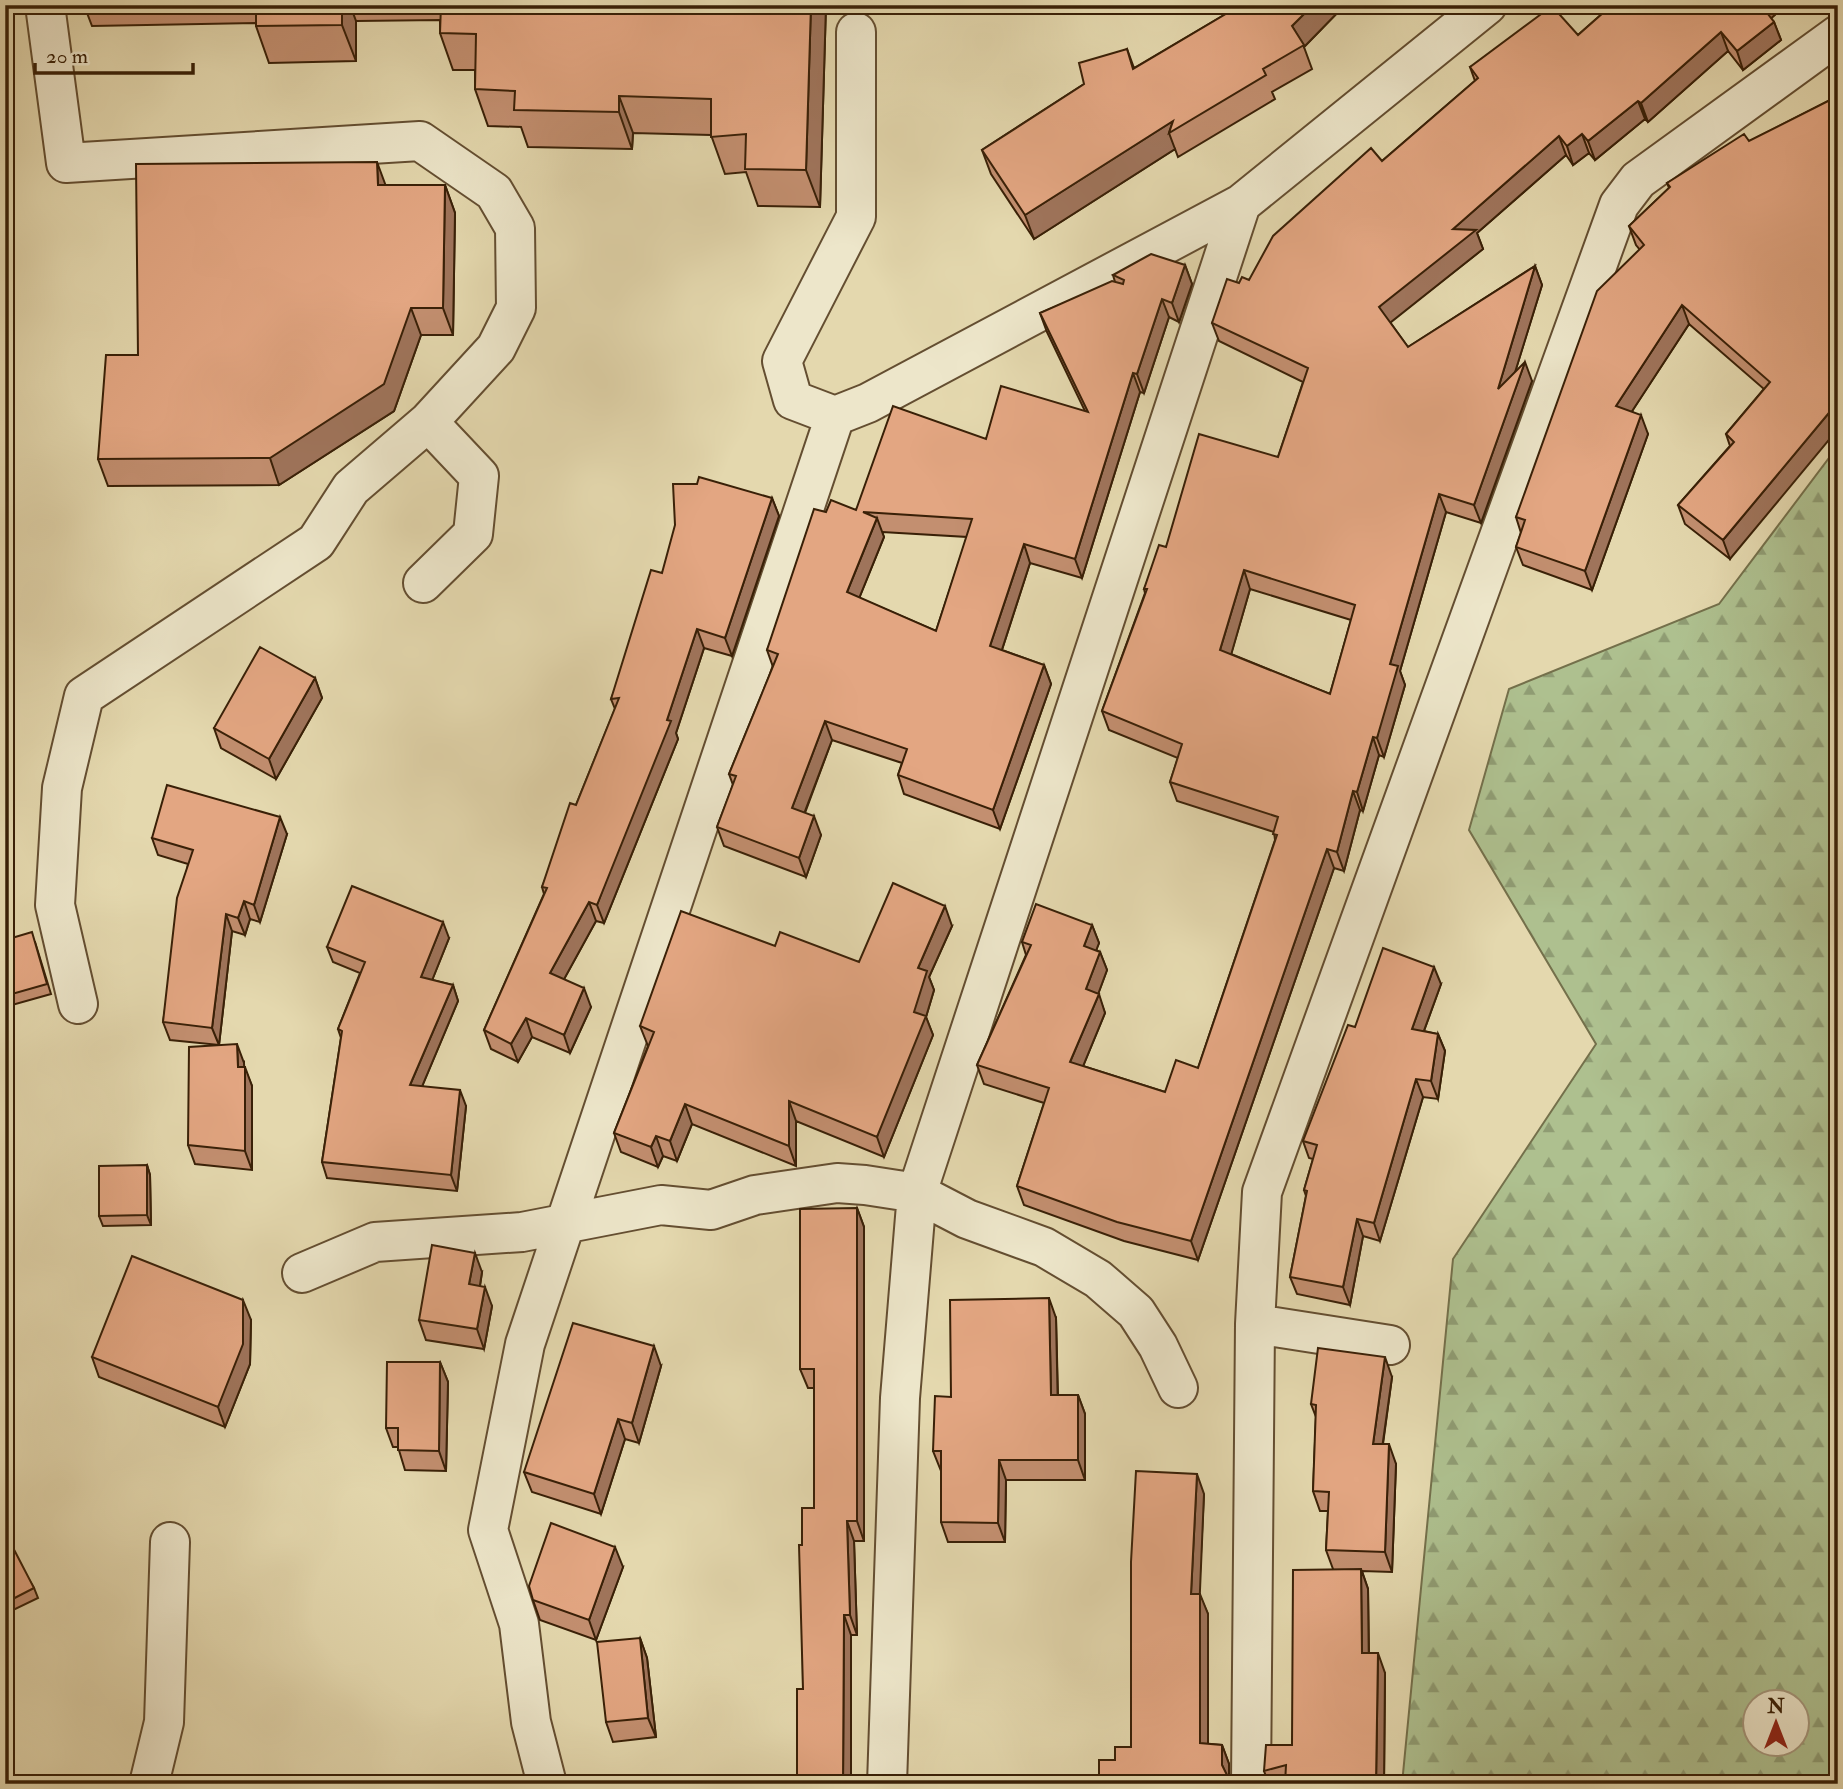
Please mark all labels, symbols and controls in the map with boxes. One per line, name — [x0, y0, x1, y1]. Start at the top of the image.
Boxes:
scale bar — [35, 32, 192, 76]
text: 20 m — [46, 43, 88, 70]
north arrow — [1742, 1688, 1812, 1758]
text: N — [1766, 1695, 1785, 1719]

